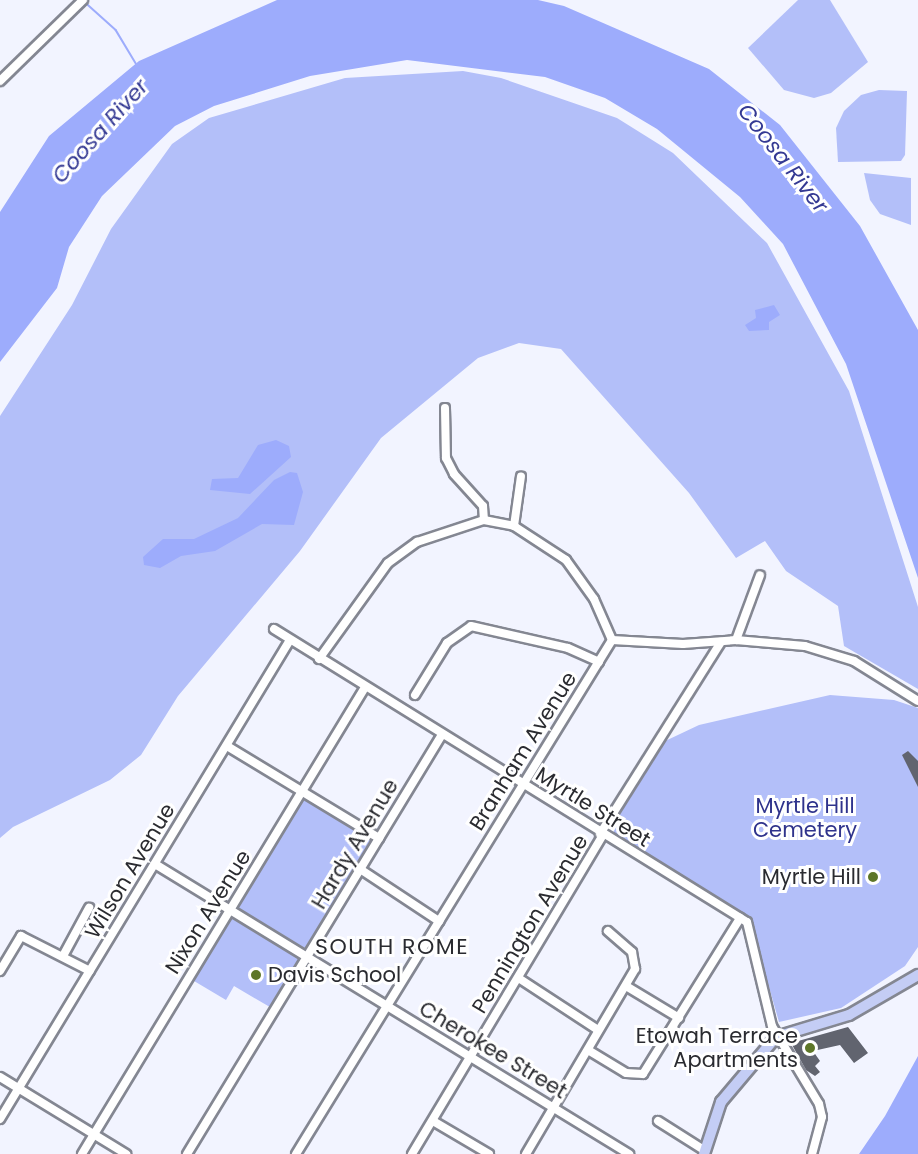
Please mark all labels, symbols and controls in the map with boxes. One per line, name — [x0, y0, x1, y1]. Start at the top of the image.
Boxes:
water label: Coosa River — [46, 73, 154, 189]
water label: Coosa River — [732, 98, 834, 218]
street label: Branham Avenue — [464, 667, 582, 835]
street label: Myrtle Street — [531, 762, 655, 852]
street label: Hardy Avenue — [306, 774, 404, 914]
park label: Myrtle Hill Cemetery — [753, 793, 857, 843]
street label: Wilson Avenue — [80, 799, 180, 943]
street label: Pennington Avenue — [467, 830, 593, 1018]
street label: Nixon Avenue — [160, 845, 256, 979]
place label: Myrtle Hill — [762, 864, 861, 890]
marker: Myrtle Hill — [866, 870, 880, 884]
district label: SOUTH ROME — [315, 934, 469, 960]
place label: Davis School — [268, 962, 401, 988]
marker: Davis School — [249, 968, 263, 982]
street label: Cherokee Street — [415, 996, 571, 1104]
place label: Etowah Terrace Apartments — [636, 1023, 798, 1073]
marker: Etowah Terrace Apartments — [803, 1041, 817, 1055]

